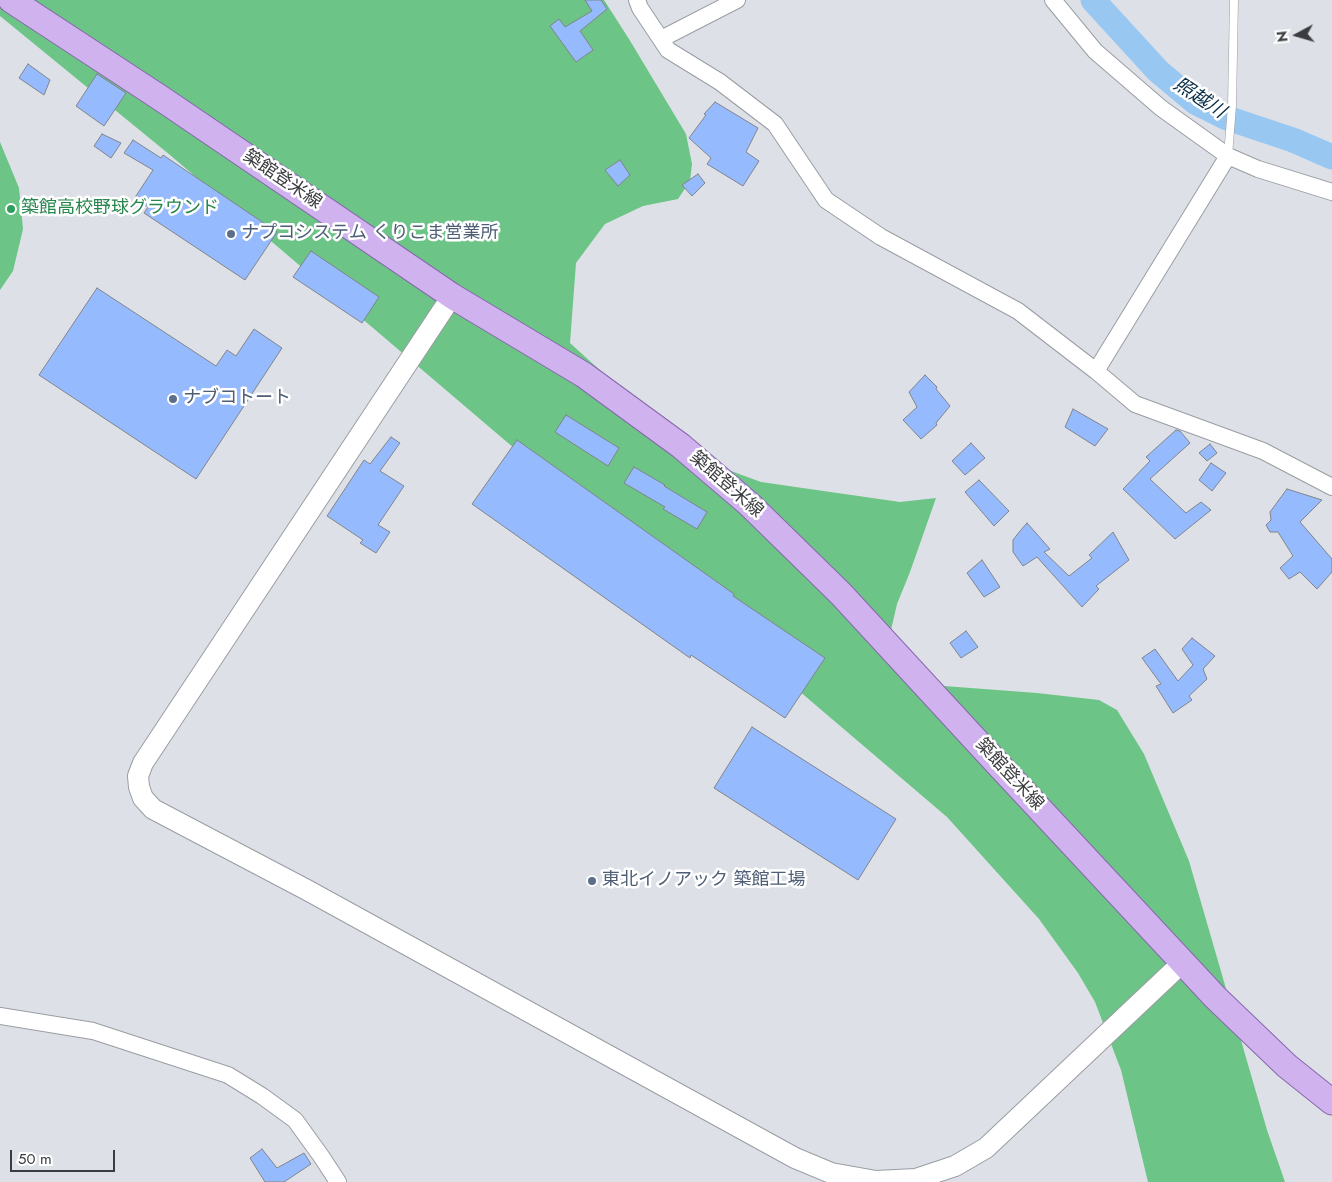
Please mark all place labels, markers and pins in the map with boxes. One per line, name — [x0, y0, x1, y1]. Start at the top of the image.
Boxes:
place label: 築館高校野球グラウンド — [21, 198, 219, 220]
marker: 築館高校野球グラウンド — [5, 203, 17, 215]
place label: ナプコシステム くりこま営業所 — [241, 223, 498, 245]
marker: ナプコシステム くりこま営業所 — [225, 228, 237, 240]
place label: ナブコトート — [183, 388, 291, 410]
marker: ナブコトート — [167, 393, 179, 405]
place label: 東北イノアック 築館工場 — [602, 870, 805, 892]
marker: 東北イノアック 築館工場 — [586, 875, 598, 887]

